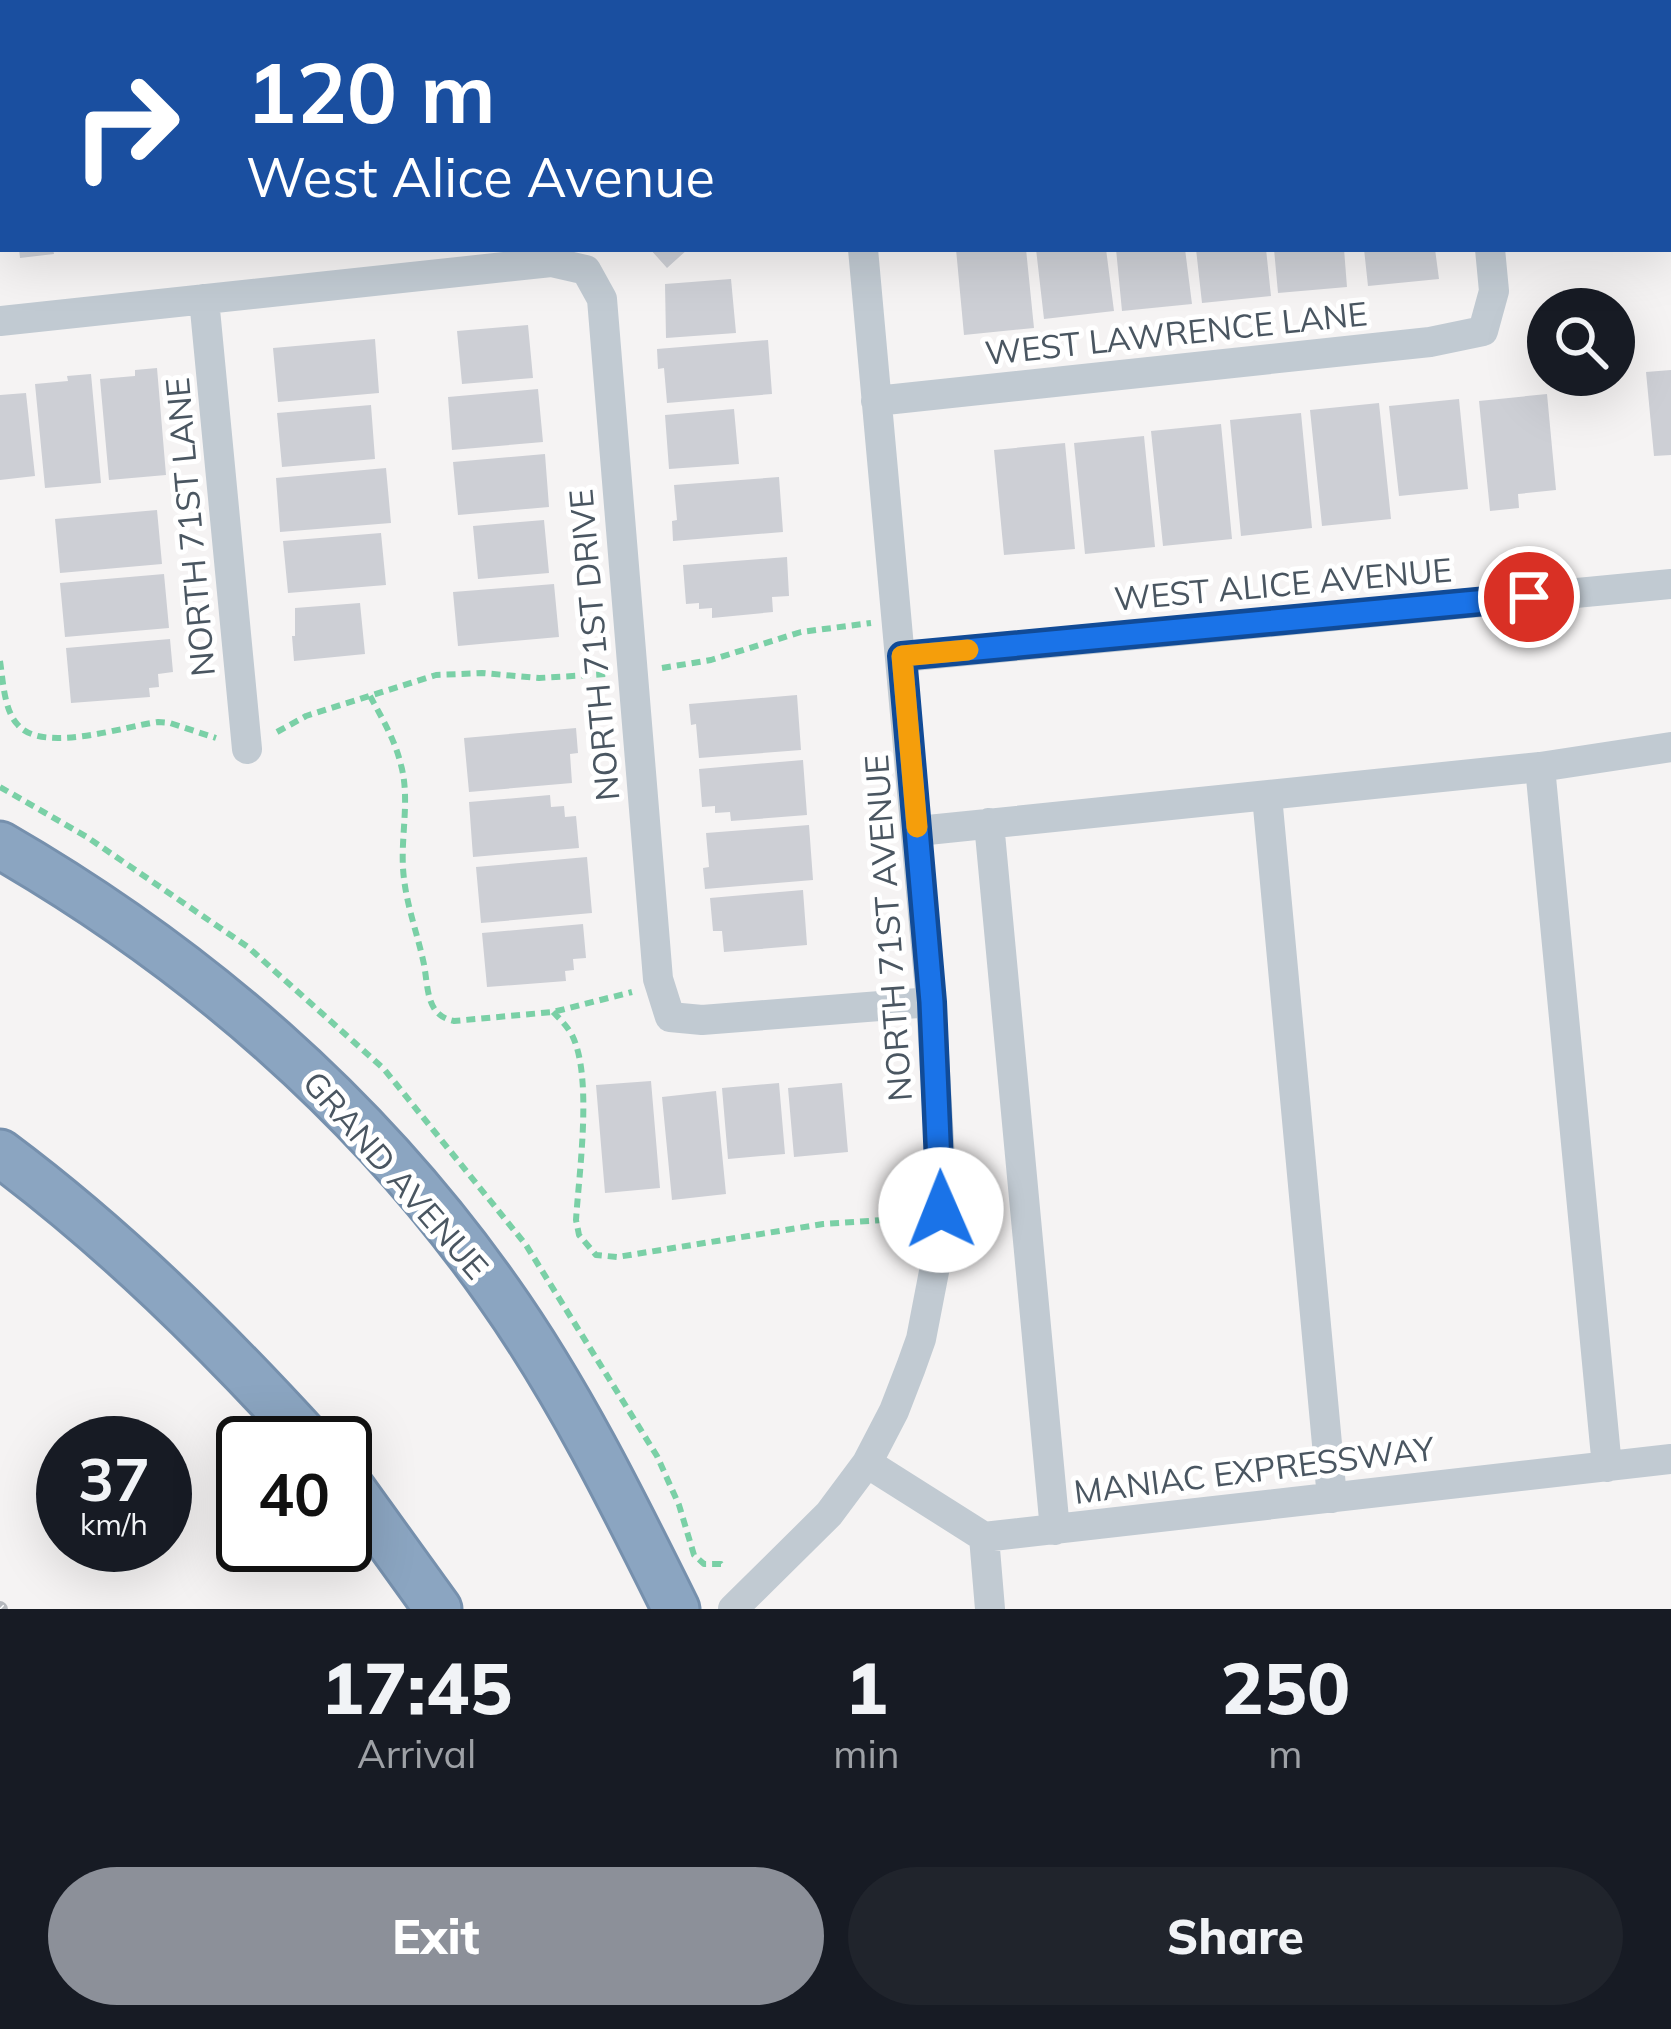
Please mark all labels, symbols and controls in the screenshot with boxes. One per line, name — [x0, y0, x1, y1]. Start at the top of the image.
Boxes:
text: 120 m — [246, 39, 496, 144]
icon: right — [48, 48, 204, 204]
text: West Alice Avenue — [246, 143, 715, 211]
map controls — [1527, 288, 1635, 396]
button: search — [1527, 288, 1635, 396]
street label: WEST LAWRENCE LANE — [983, 292, 1369, 373]
street label: NORTH 71ST LANE — [156, 376, 223, 678]
street label: NORTH 71ST DRIVE — [559, 487, 628, 803]
pin — [1478, 546, 1580, 648]
street label: WEST ALICE AVENUE — [1112, 548, 1453, 619]
icon: arrive — [1496, 564, 1562, 630]
street label: NORTH 71ST AVENUE — [855, 753, 920, 1103]
street label: GRAND AVENUE — [295, 1062, 498, 1287]
position arrow — [878, 1147, 1004, 1273]
speed limit sign: 40 — [216, 1416, 372, 1572]
street label: MANIAC EXPRESSWAY — [1071, 1427, 1437, 1512]
text: 37 — [78, 1441, 150, 1516]
text: km/h — [80, 1505, 148, 1543]
text: 17:45 — [321, 1642, 512, 1732]
text: 1 — [845, 1642, 888, 1732]
text: 250 — [1221, 1642, 1350, 1732]
text: Arrival — [357, 1729, 476, 1778]
text: min — [833, 1729, 900, 1778]
text: m — [1268, 1729, 1302, 1778]
button: Exit — [48, 1867, 824, 2005]
button: Share — [848, 1867, 1623, 2005]

